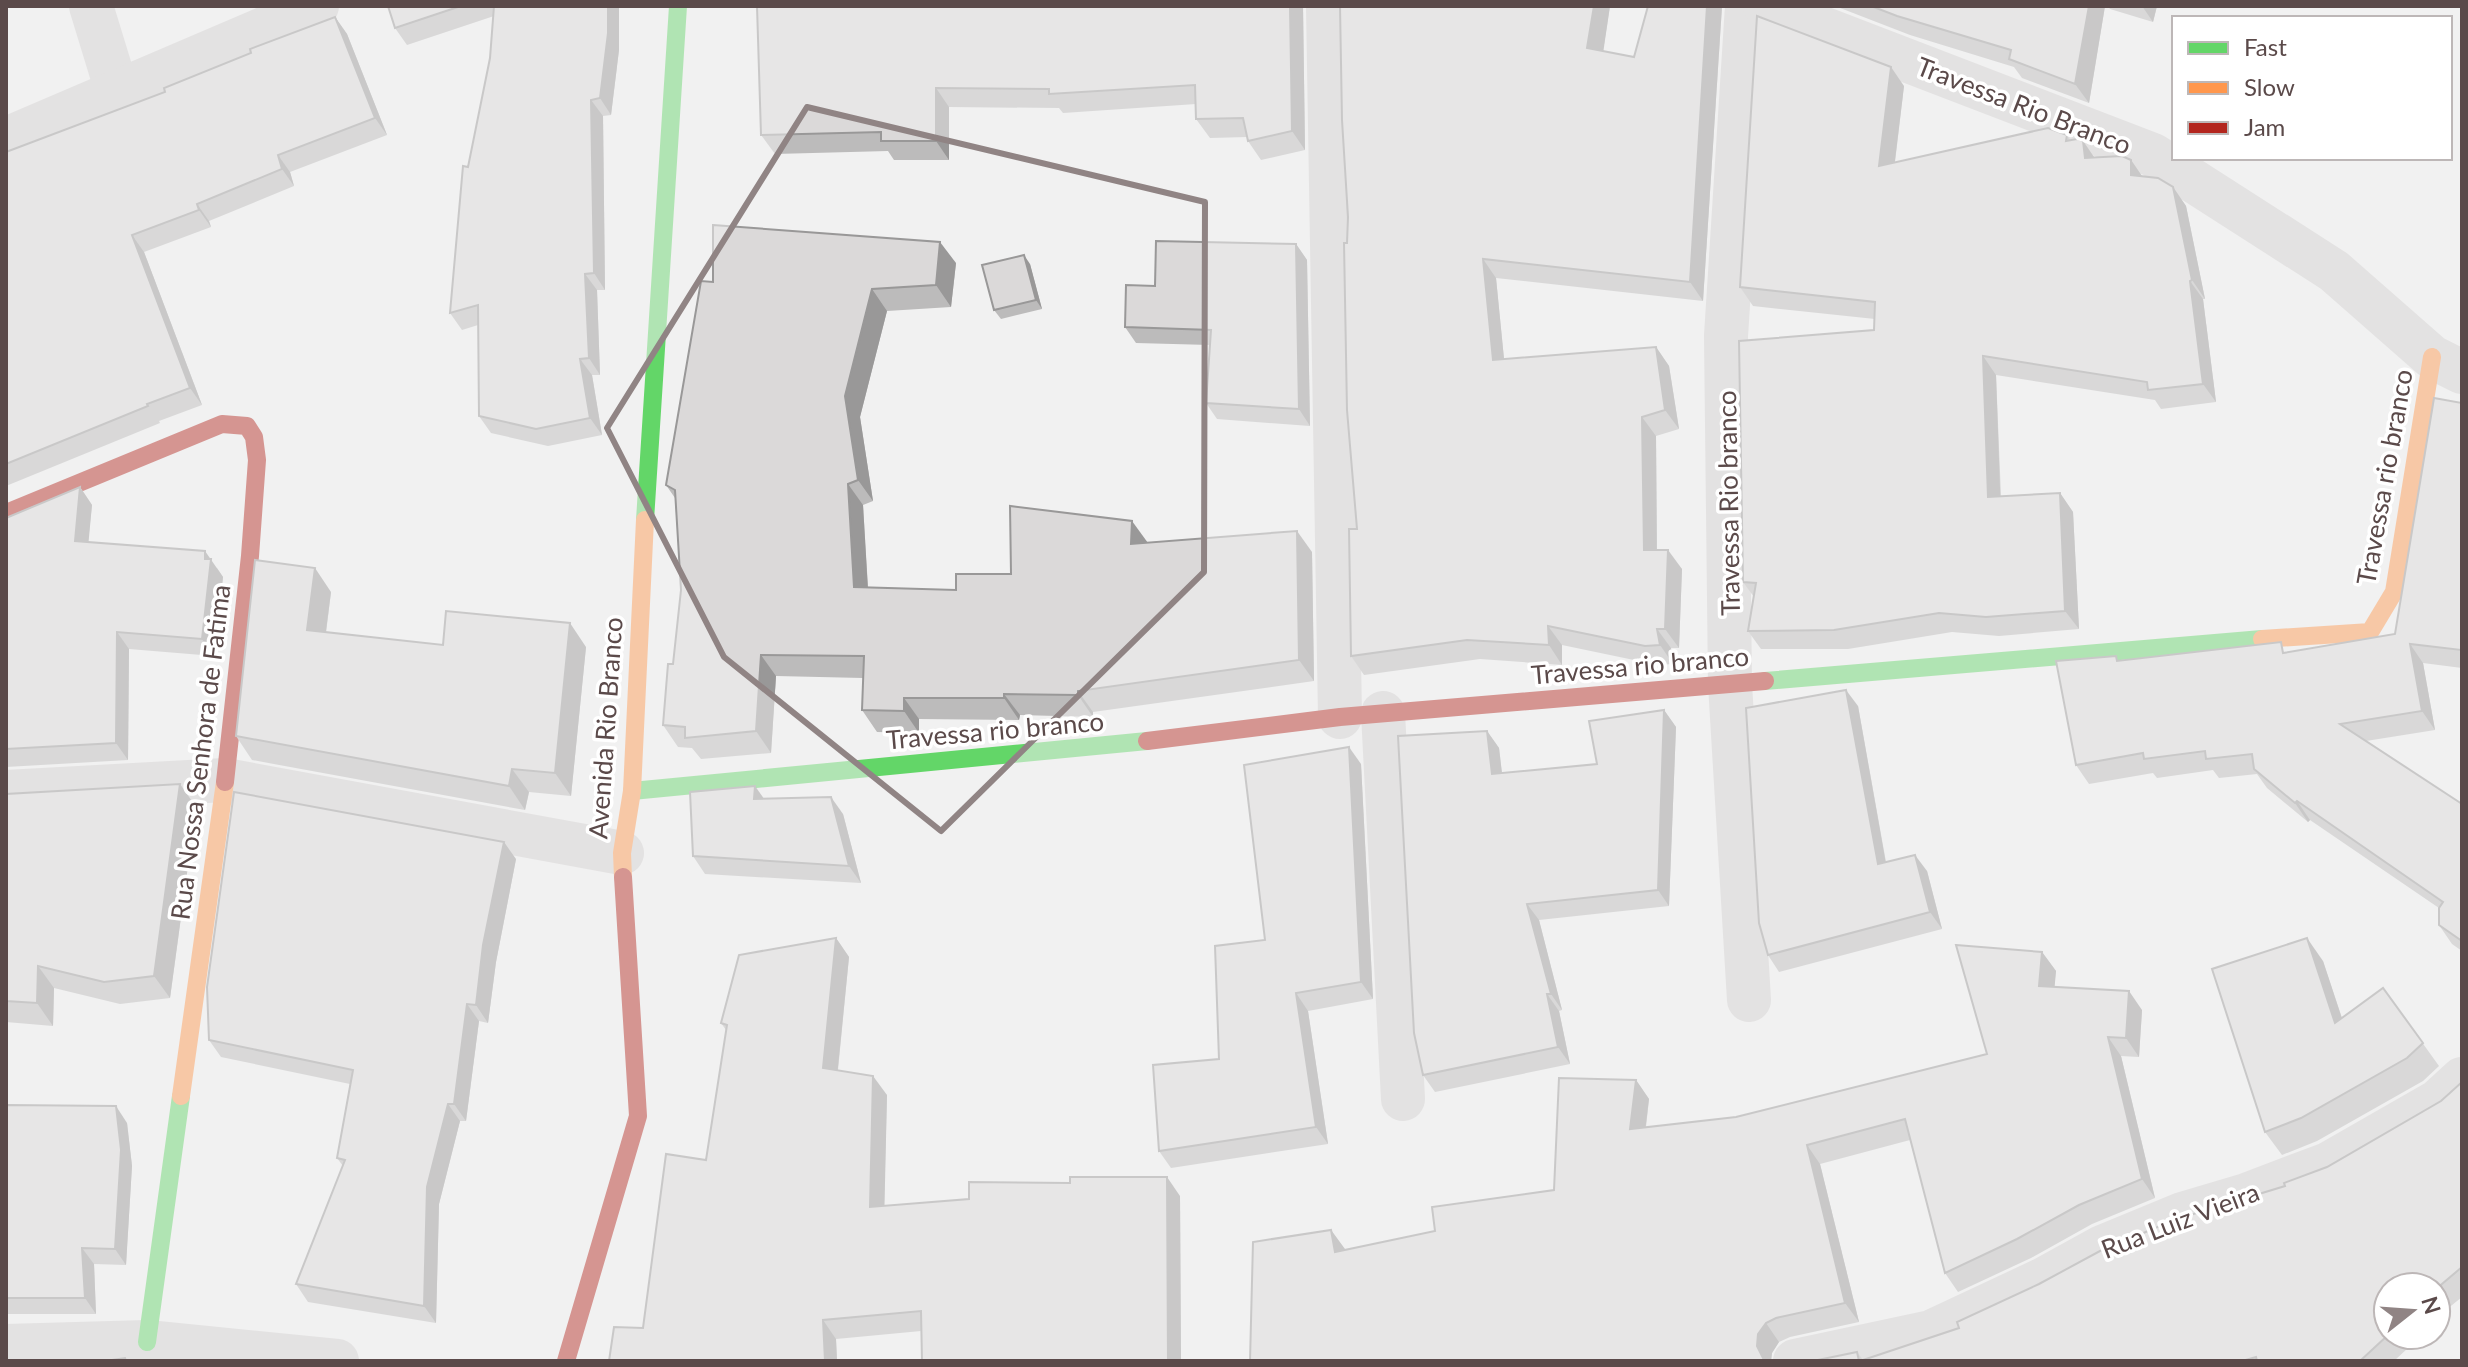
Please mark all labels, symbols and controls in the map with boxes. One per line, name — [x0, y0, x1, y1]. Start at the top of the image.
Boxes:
legend — [2172, 16, 2452, 160]
text: Fast — [2244, 32, 2287, 61]
street label: Travessa Rio Branco — [1912, 49, 2136, 161]
text: Slow — [2244, 72, 2295, 101]
text: Jam — [2244, 112, 2285, 141]
street label: Travessa rio branco — [2349, 367, 2419, 587]
street label: Travessa Rio branco — [1710, 390, 1746, 616]
street label: Rua Nossa Senhora de Fatima — [164, 583, 236, 921]
street label: Avenida Rio Branco — [581, 616, 629, 840]
street label: Travessa rio branco — [1530, 640, 1750, 690]
street label: Travessa rio branco — [885, 705, 1105, 755]
street label: Rua Luiz Vieira — [2096, 1175, 2264, 1265]
north arrow — [2372, 1271, 2452, 1351]
text: N — [2416, 1293, 2447, 1317]

